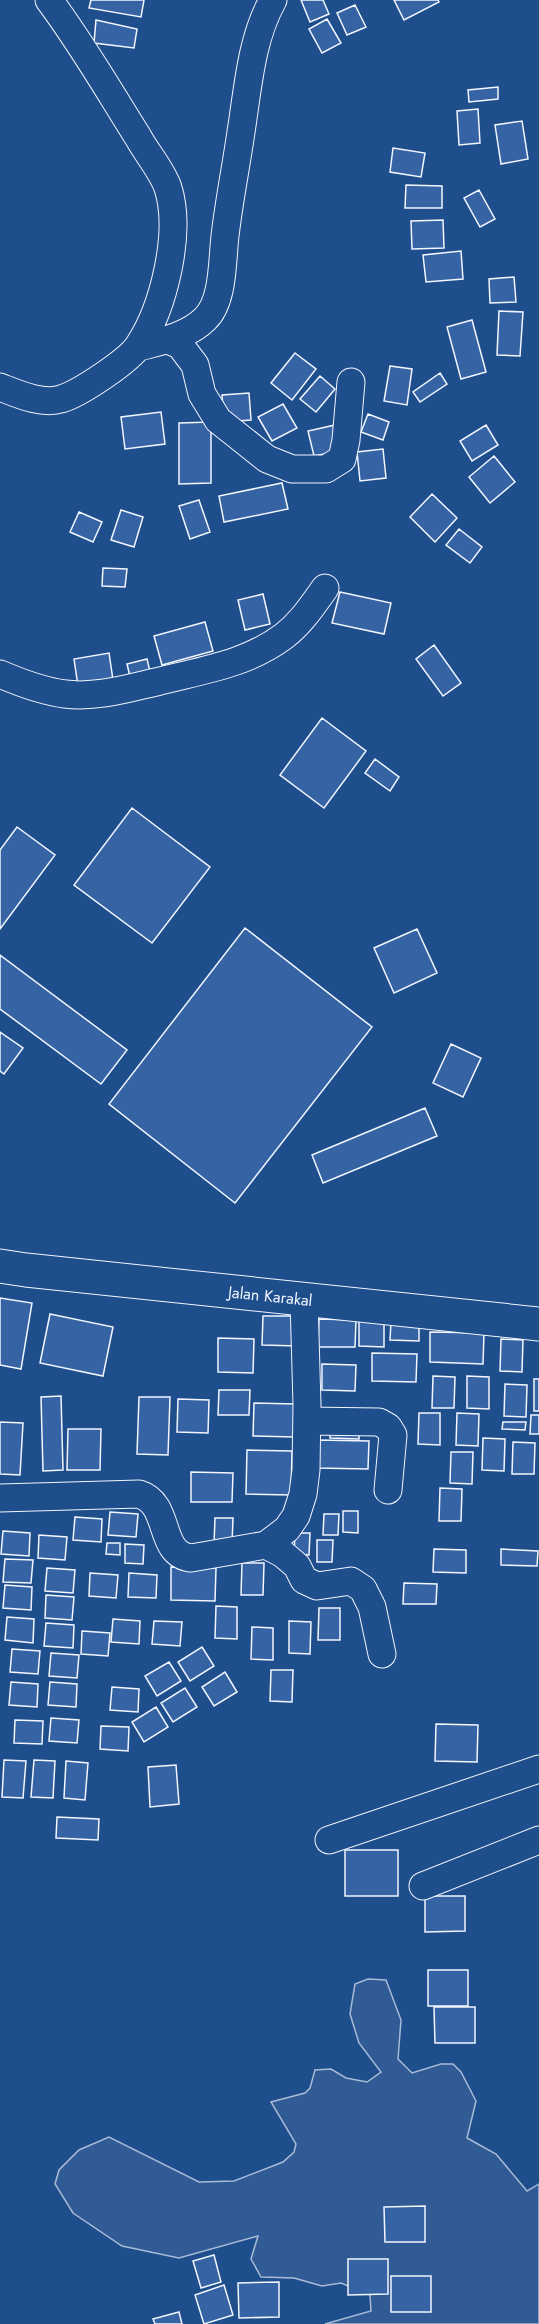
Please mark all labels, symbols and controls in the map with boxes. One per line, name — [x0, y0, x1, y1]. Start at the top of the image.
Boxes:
street label: Jalan Karakal — [225, 1280, 314, 1312]

